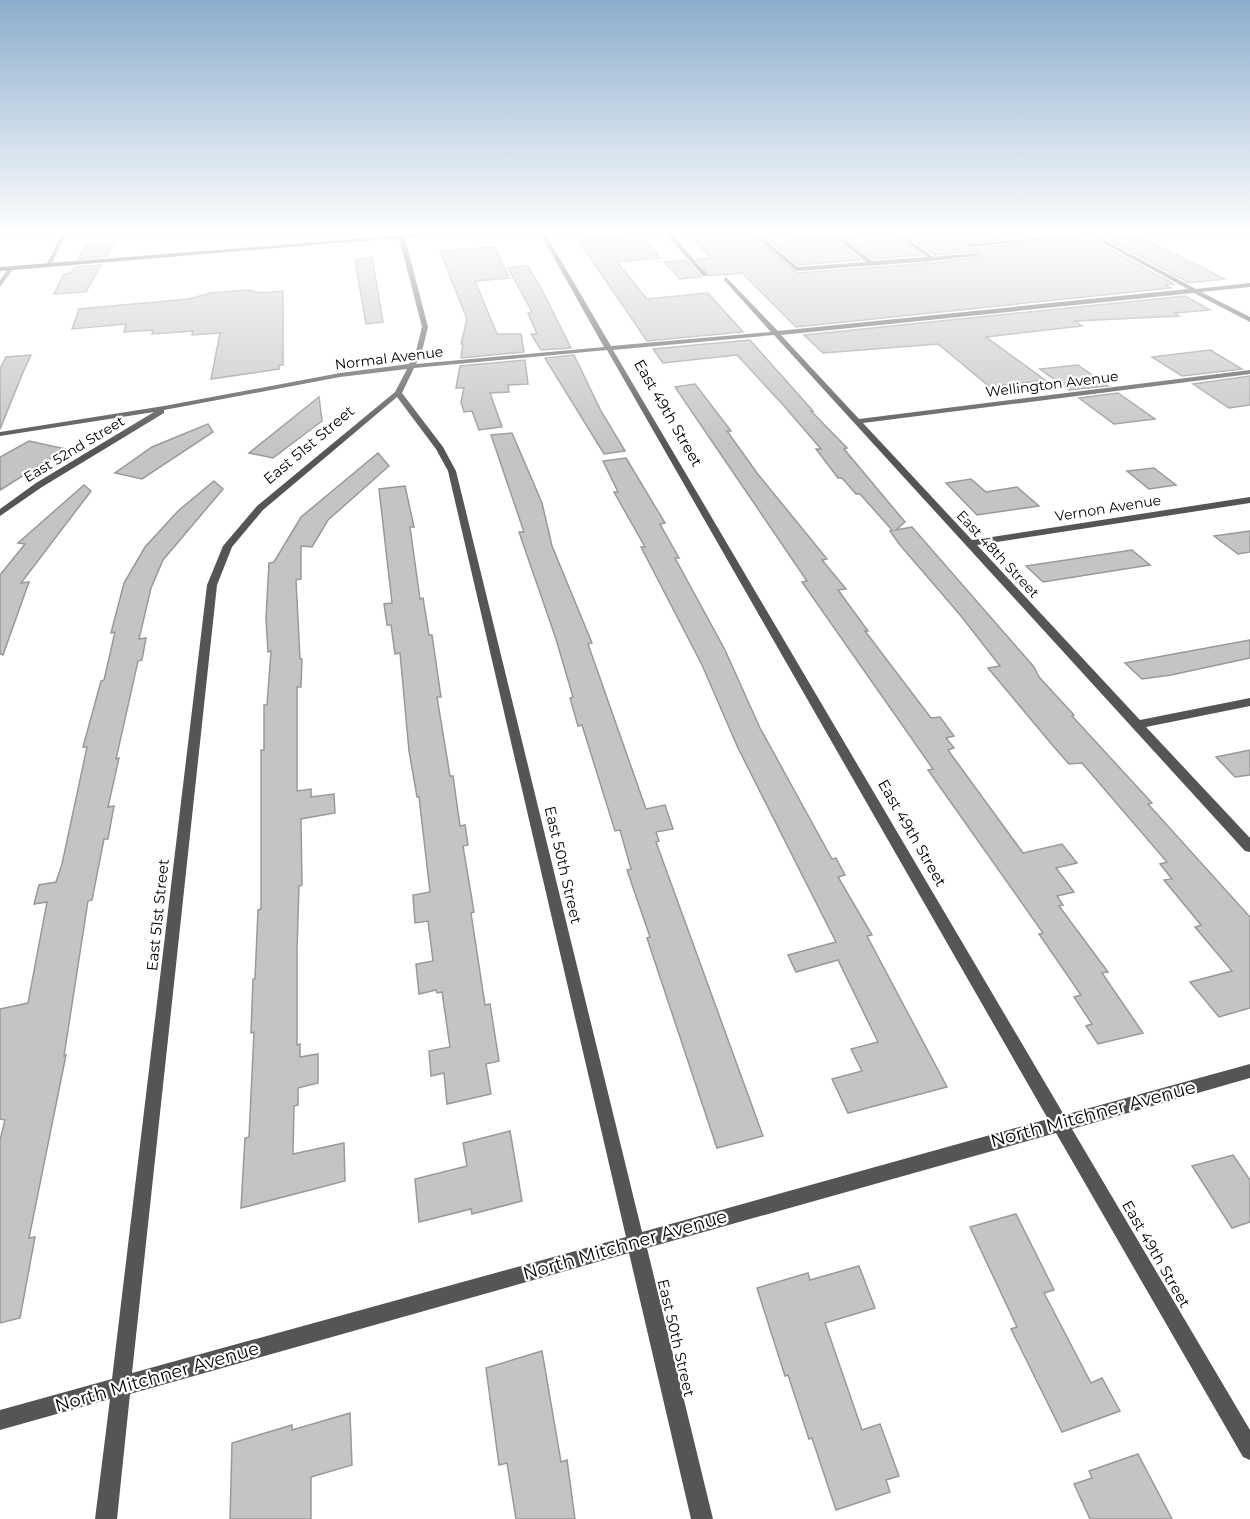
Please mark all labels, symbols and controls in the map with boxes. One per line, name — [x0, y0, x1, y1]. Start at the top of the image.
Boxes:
street label: Normal Avenue — [334, 342, 444, 374]
street label: East 49th Street — [630, 356, 707, 470]
street label: Wellington Avenue — [985, 367, 1119, 401]
street label: East 51st Street — [259, 401, 358, 488]
street label: East 52nd Street — [20, 412, 128, 486]
street label: Vernon Avenue — [1054, 491, 1162, 525]
street label: East 48th Street — [953, 506, 1043, 602]
street label: East 49th Street — [874, 776, 951, 890]
street label: East 50th Street — [541, 804, 586, 926]
street label: East 51st Street — [142, 858, 173, 972]
street label: North Mitchner Avenue — [988, 1076, 1198, 1152]
street label: East 49th Street — [1118, 1197, 1195, 1311]
street label: North Mitchner Avenue — [520, 1205, 730, 1285]
street label: East 50th Street — [654, 1277, 699, 1399]
street label: North Mitchner Avenue — [52, 1337, 262, 1417]

